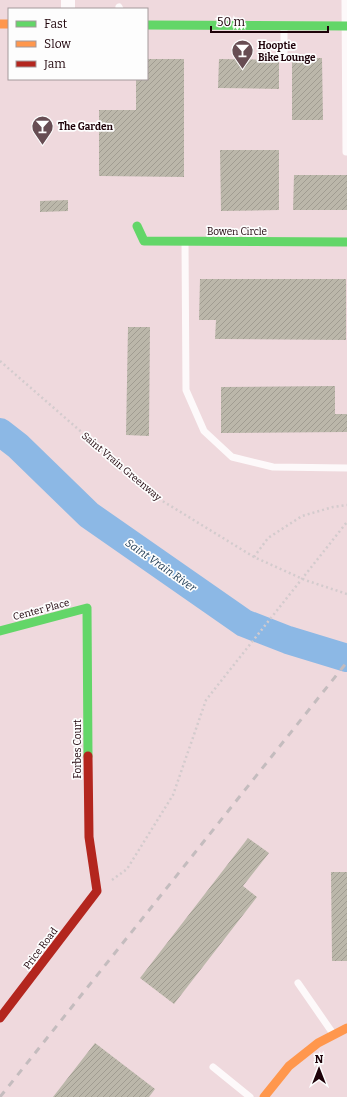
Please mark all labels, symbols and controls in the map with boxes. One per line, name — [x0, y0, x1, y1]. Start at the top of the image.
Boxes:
legend — [8, 8, 148, 80]
scale bar — [211, 8, 328, 34]
text: 50 m — [217, 15, 246, 29]
text: Fast — [44, 17, 68, 31]
text: Slow — [44, 37, 71, 51]
bar icon: Hooptie Bike Lounge — [229, 38, 255, 71]
place label: Hooptie Bike Lounge — [258, 40, 316, 64]
text: Jam — [43, 57, 66, 71]
bar icon: The Garden — [29, 113, 55, 146]
place label: The Garden — [58, 121, 113, 133]
street label: Bowen Circle — [207, 226, 267, 238]
street label: Saint Vrain Greenway — [79, 430, 164, 504]
water label: Saint Vrain River — [123, 536, 199, 595]
street label: Center Place — [12, 597, 71, 623]
street label: Forbes Court — [72, 719, 84, 779]
street label: Price Road — [21, 925, 60, 972]
north arrow — [299, 1049, 339, 1089]
text: N — [315, 1053, 324, 1066]

